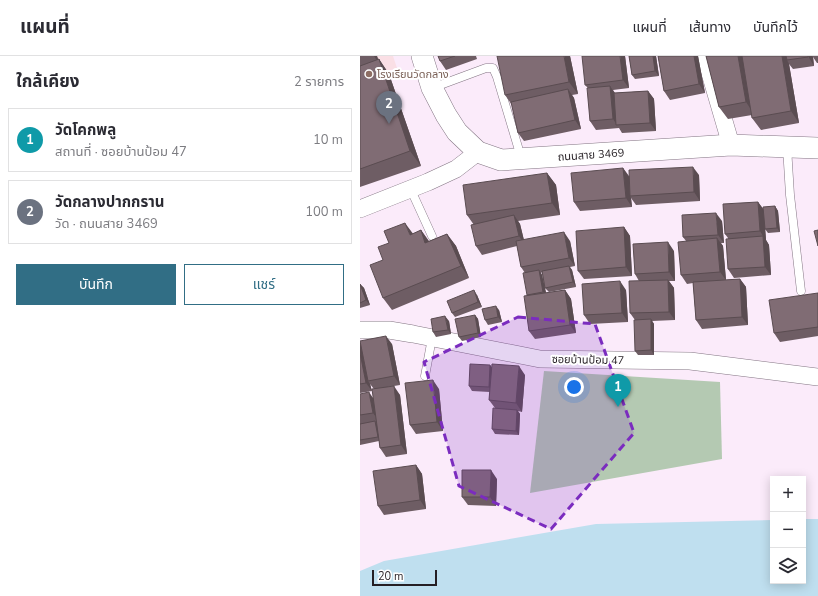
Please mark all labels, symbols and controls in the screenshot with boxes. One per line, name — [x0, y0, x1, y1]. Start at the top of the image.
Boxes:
text: แผนที่ — [20, 14, 70, 40]
text: แผนที่ — [633, 18, 667, 37]
text: เส้นทาง — [689, 18, 731, 37]
text: บันทึกไว้ — [753, 18, 798, 37]
place label: โรงเรียนวัดกลาง — [377, 67, 449, 82]
marker: โรงเรียนวัดกลาง — [364, 69, 374, 79]
text: ใกล้เคียง — [16, 70, 79, 93]
text: 2 รายการ — [294, 73, 344, 91]
pin: 2 — [376, 91, 402, 124]
text: วัดโคกพลู — [55, 120, 116, 140]
text: 1 — [26, 131, 34, 149]
text: 10 m — [313, 131, 343, 149]
text: สถานที่ · ซอยบ้านป้อม 47 — [55, 143, 187, 161]
street label: ถนนสาย 3469 — [557, 145, 625, 165]
text: วัดกลางปากกราน — [55, 192, 164, 212]
text: 2 — [26, 203, 34, 221]
text: 100 m — [305, 203, 343, 221]
text: วัด · ถนนสาย 3469 — [55, 215, 158, 233]
button: บันทึก — [16, 264, 176, 305]
button: แชร์ — [184, 264, 344, 305]
street label: ซอยบ้านป้อม 47 — [552, 352, 624, 368]
pin: 1 — [605, 374, 631, 407]
your location — [564, 377, 584, 397]
map controls — [770, 476, 806, 584]
button: + — [770, 476, 806, 512]
button: − — [770, 512, 806, 548]
button: layers — [770, 548, 806, 584]
scale bar — [372, 568, 437, 587]
text: 20 m — [378, 569, 403, 584]

